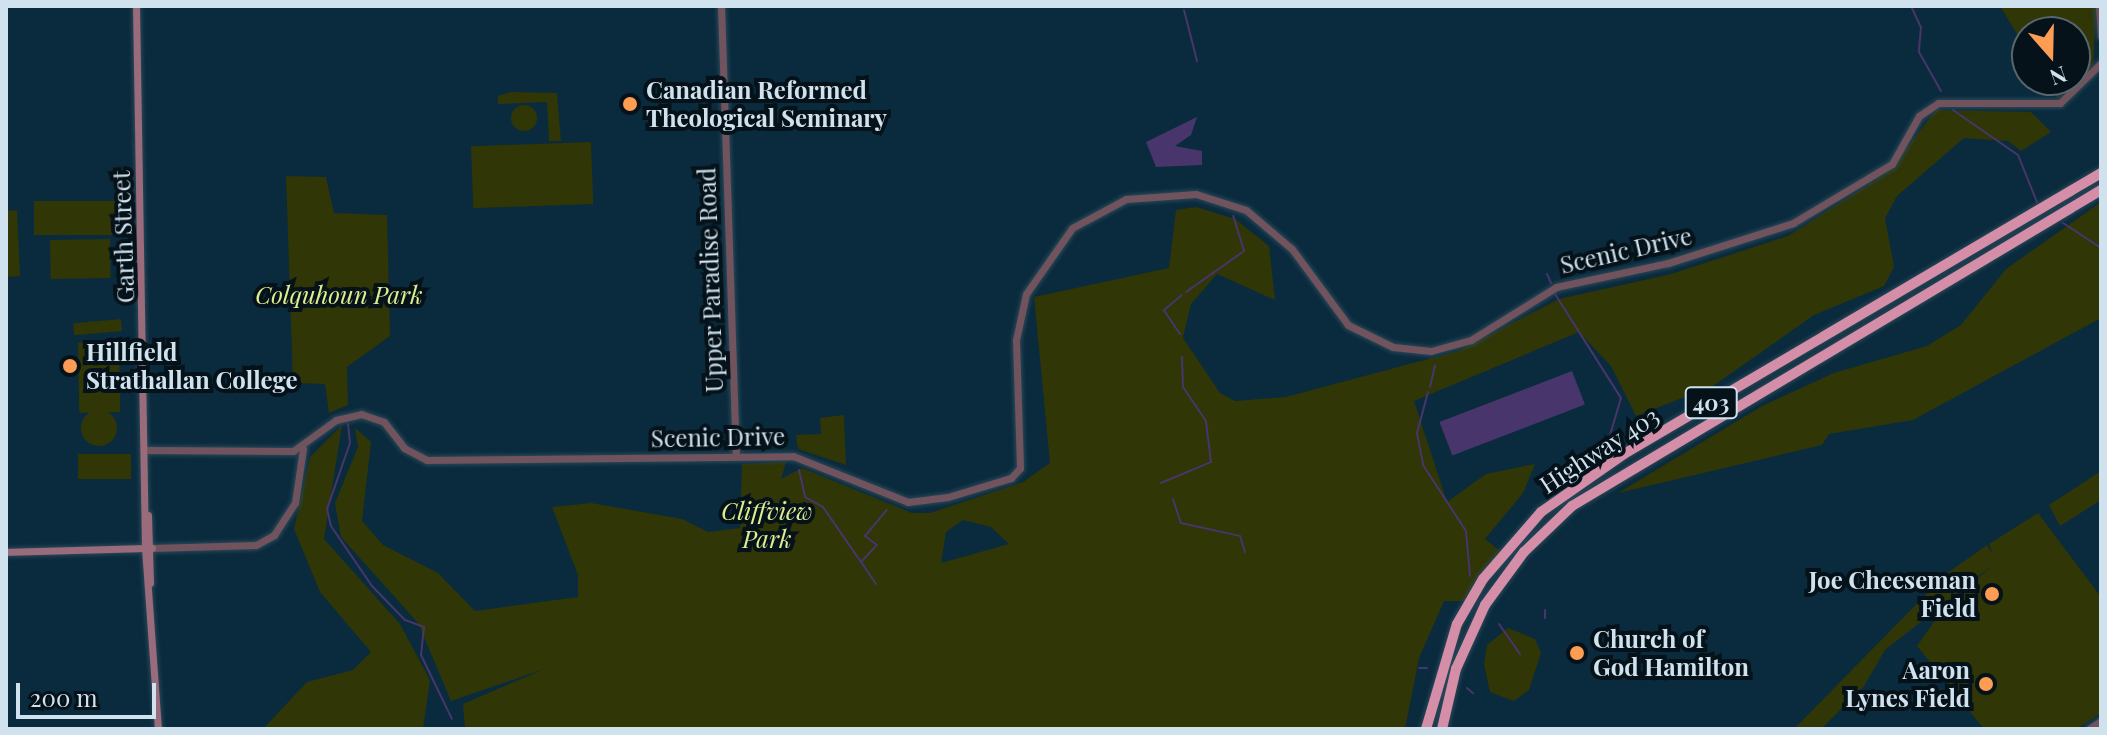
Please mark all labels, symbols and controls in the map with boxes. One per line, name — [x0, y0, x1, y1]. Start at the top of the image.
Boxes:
north arrow — [2011, 16, 2091, 96]
text: N — [2046, 60, 2071, 93]
place label: Canadian Reformed Theological Seminary — [646, 76, 887, 132]
marker: Canadian Reformed Theological Seminary — [621, 95, 639, 113]
street label: Upper Paradise Road — [692, 167, 728, 393]
street label: Garth Street — [106, 170, 140, 304]
street label: Scenic Drive — [1557, 221, 1695, 279]
park label: Colquhoun Park — [255, 281, 423, 309]
place label: Hillfield Strathallan College — [86, 338, 298, 394]
marker: Hillfield Strathallan College — [61, 357, 79, 375]
road number: 403 — [1683, 385, 1739, 421]
street label: Highway 403 — [1534, 401, 1664, 499]
street label: Scenic Drive — [651, 421, 785, 453]
park label: Cliffview Park — [721, 497, 813, 553]
place label: Joe Cheeseman Field — [1809, 566, 1976, 622]
marker: Joe Cheeseman Field — [1983, 585, 2001, 603]
place label: Church of God Hamilton — [1593, 625, 1749, 681]
marker: Church of God Hamilton — [1568, 644, 1586, 662]
place label: Aaron Lynes Field — [1845, 656, 1970, 712]
scale bar — [20, 667, 160, 717]
marker: Aaron Lynes Field — [1977, 675, 1995, 693]
text: 200 m — [30, 681, 98, 713]

